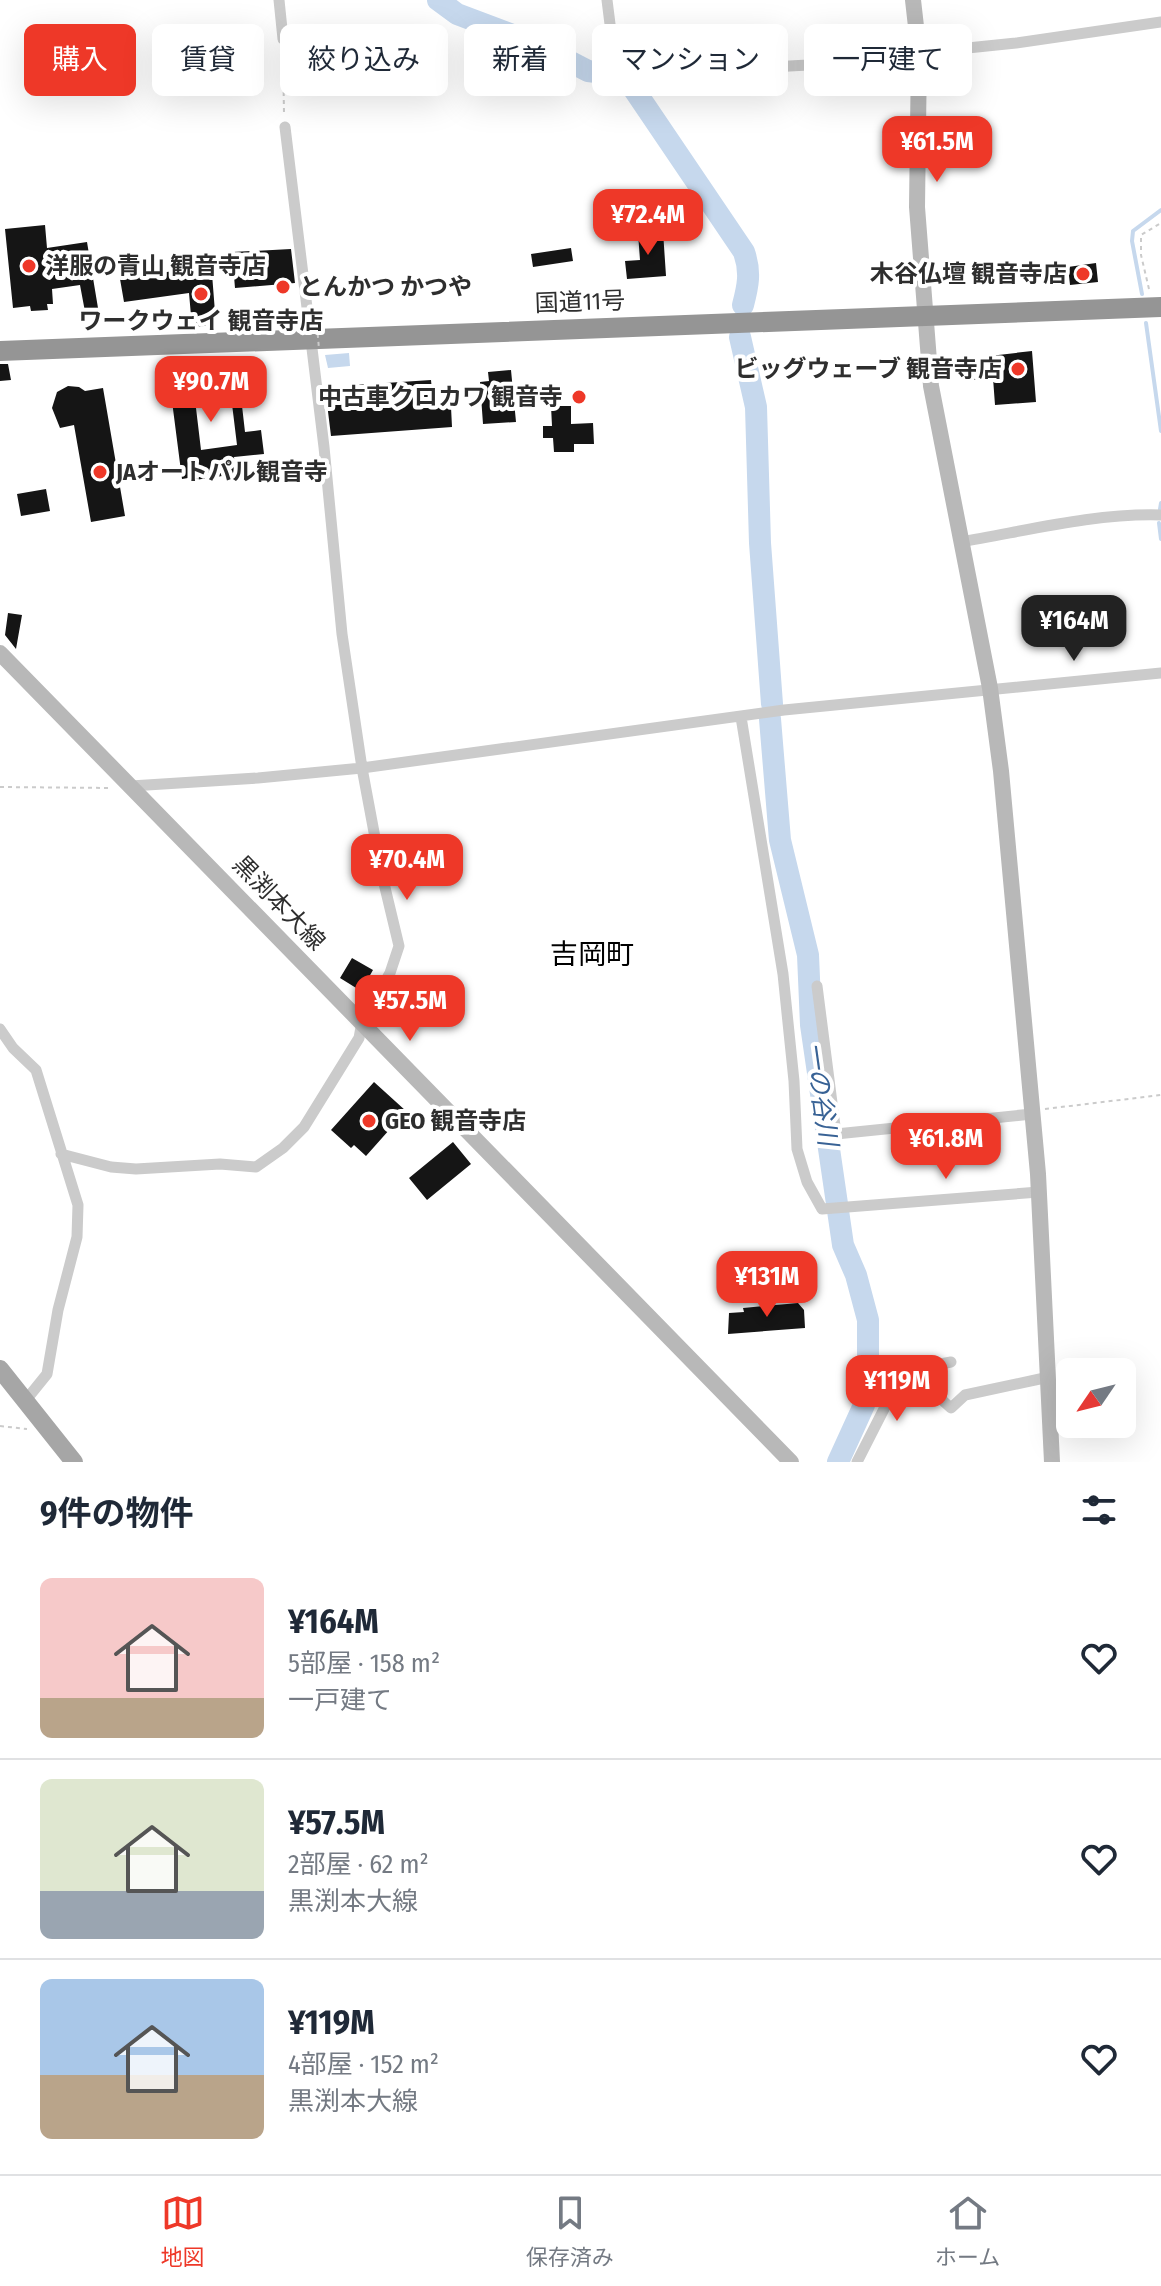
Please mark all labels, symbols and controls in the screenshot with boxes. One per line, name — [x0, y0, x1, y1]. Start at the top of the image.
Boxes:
chip: 購入 — [24, 24, 136, 96]
chip: 賃貸 — [152, 24, 264, 96]
chip: 絞り込み — [280, 24, 448, 96]
chip: 新着 — [464, 24, 576, 96]
chip: マンション — [592, 24, 788, 96]
chip: 一戸建て — [804, 24, 972, 96]
pin: ¥61.5M — [872, 116, 1002, 184]
text: ¥61.5M — [900, 126, 974, 157]
pin: ¥72.4M — [583, 189, 713, 257]
text: ¥72.4M — [611, 199, 685, 230]
place label: 洋服の青山 観音寺店 — [45, 252, 266, 280]
marker: 洋服の青山 観音寺店 — [20, 257, 38, 275]
place label: 木谷仏壇 観音寺店 — [870, 260, 1067, 288]
marker: 木谷仏壇 観音寺店 — [1074, 265, 1092, 283]
place label: とんかつ かつや — [299, 273, 472, 301]
marker: とんかつ かつや — [274, 278, 292, 296]
marker: ワークウェイ 観音寺店 — [192, 285, 210, 303]
street label: 国道11号 — [534, 286, 626, 318]
place label: ワークウェイ 観音寺店 — [79, 307, 324, 335]
place label: ビッグウェーブ 観音寺店 — [734, 355, 1002, 383]
pin: ¥90.7M — [146, 356, 276, 424]
marker: ビッグウェーブ 観音寺店 — [1009, 360, 1027, 378]
text: ¥90.7M — [173, 366, 249, 397]
place label: 中古車クロカワ 観音寺 — [318, 383, 563, 411]
marker: 中古車クロカワ 観音寺 — [570, 388, 588, 406]
place label: JAオートパル観音寺 — [115, 458, 328, 486]
marker: JAオートパル観音寺 — [91, 463, 109, 481]
pin: ¥164M — [1018, 595, 1130, 663]
text: ¥164M — [1039, 605, 1109, 636]
pin: ¥70.4M — [342, 834, 472, 902]
text: ¥70.4M — [369, 844, 445, 875]
street label: 黒渕本大線 — [227, 850, 331, 956]
district label: 吉岡町 — [550, 938, 634, 971]
pin: ¥57.5M — [345, 975, 475, 1043]
text: ¥57.5M — [373, 985, 447, 1016]
water label: 一の谷川 — [798, 1040, 844, 1151]
place label: GEO 観音寺店 — [385, 1107, 526, 1135]
marker: GEO 観音寺店 — [360, 1112, 378, 1130]
pin: ¥61.8M — [881, 1113, 1011, 1181]
text: ¥61.8M — [909, 1123, 983, 1154]
pin: ¥131M — [711, 1251, 823, 1319]
text: ¥131M — [734, 1261, 800, 1292]
pin: ¥119M — [841, 1355, 953, 1423]
north arrow — [1056, 1358, 1136, 1438]
map controls — [1056, 1358, 1136, 1438]
text: ¥119M — [864, 1365, 930, 1396]
icon: filters — [1077, 1488, 1121, 1532]
text: 9件の物件 — [40, 1493, 194, 1534]
text: ¥164M — [288, 1601, 379, 1642]
icon: home — [104, 1610, 200, 1706]
icon: heart — [1077, 1636, 1121, 1680]
text: 5部屋 · 158 m² — [288, 1648, 440, 1679]
text: 一戸建て — [288, 1685, 392, 1716]
text: ¥57.5M — [288, 1802, 385, 1843]
icon: home — [104, 1811, 200, 1907]
icon: heart — [1077, 1837, 1121, 1881]
text: 2部屋 · 62 m² — [288, 1849, 429, 1880]
text: 黒渕本大線 — [288, 1886, 418, 1917]
text: ¥119M — [288, 2002, 375, 2043]
icon: home — [104, 2011, 200, 2107]
icon: heart — [1077, 2037, 1121, 2081]
text: 4部屋 · 152 m² — [288, 2049, 439, 2080]
text: 黒渕本大線 — [288, 2086, 418, 2117]
tab: 地図 — [161, 2191, 205, 2271]
tab: 保存済み — [526, 2191, 614, 2271]
tab: ホーム — [935, 2191, 1000, 2271]

